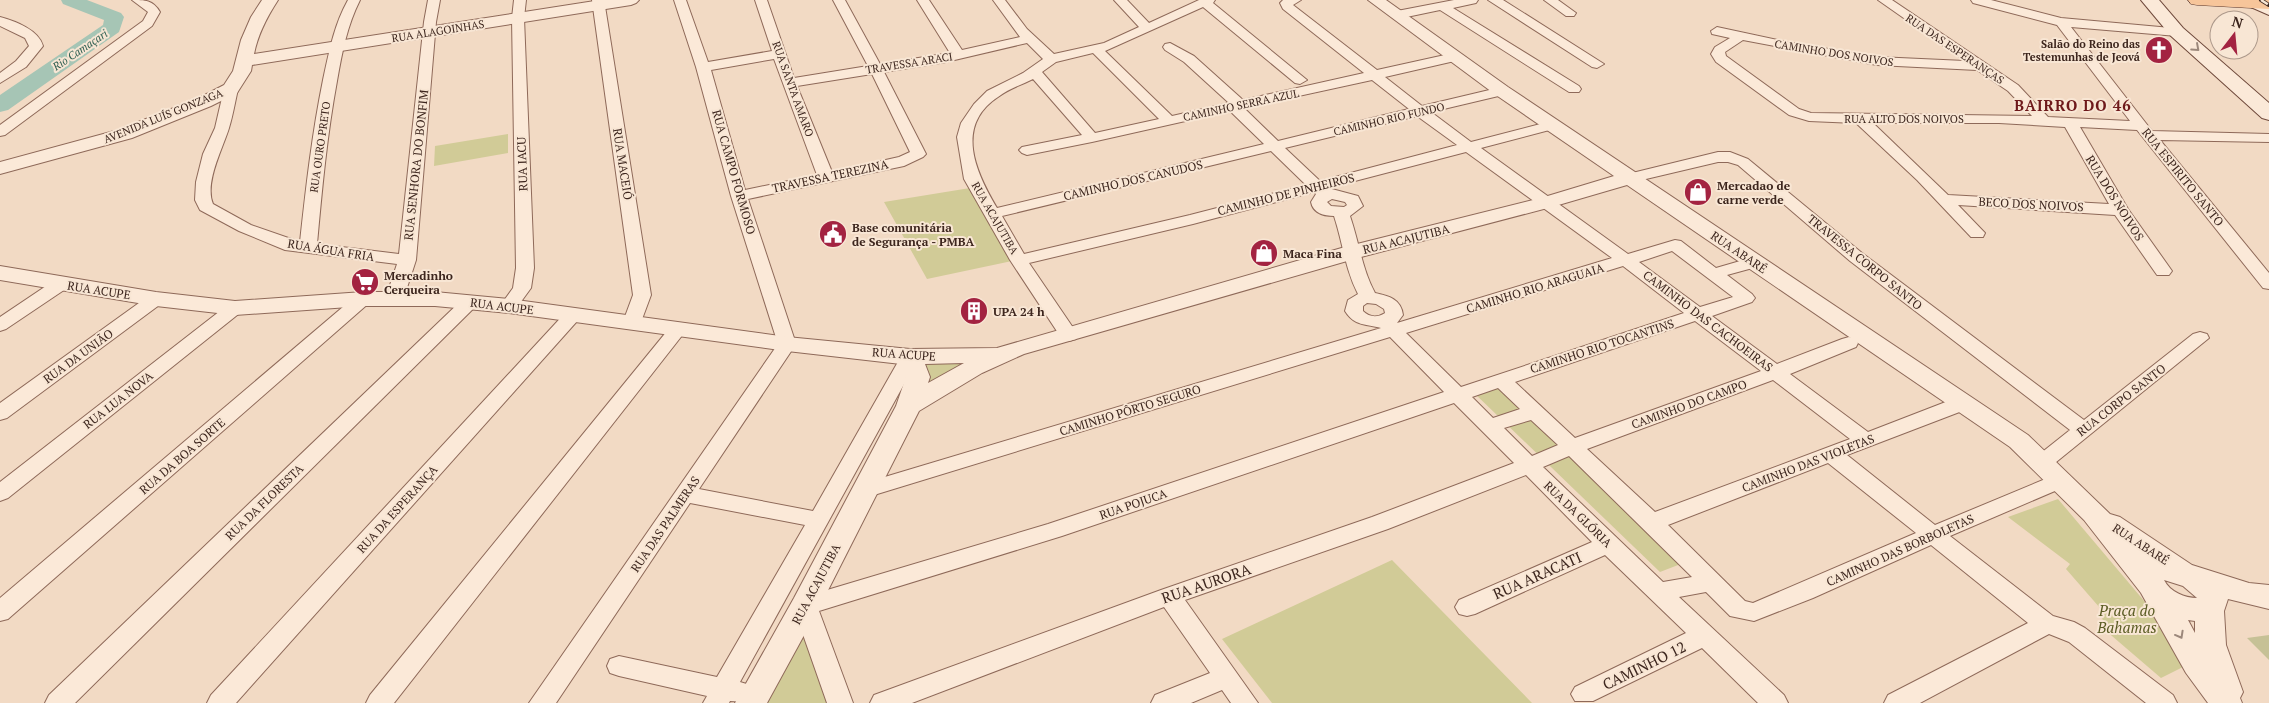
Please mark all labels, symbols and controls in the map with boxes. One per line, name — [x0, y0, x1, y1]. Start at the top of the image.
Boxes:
north arrow — [2209, 10, 2259, 60]
street label: RUA DAS ESPERANÇAS — [1903, 11, 2007, 87]
text: N — [2230, 11, 2246, 33]
street label: RUA ALAGOINHAS — [391, 17, 485, 45]
water label: Rio Camaçari — [49, 26, 111, 75]
church icon: Salão do Reino das Testemunhas de Jeová — [2144, 35, 2174, 65]
street label: CAMINHO DOS NOIVOS — [1773, 37, 1895, 69]
place label: Salão do Reino das Testemunhas de Jeová — [2023, 37, 2140, 64]
street label: RUA SANTA AMARO — [769, 39, 817, 139]
one-way arrow — [2190, 42, 2199, 51]
street label: TRAVESSA ARACI — [864, 49, 954, 77]
street label: AVENIDA LUÍS GONZAGA — [101, 85, 225, 146]
street label: CAMINHO SERRA AZUL — [1182, 86, 1300, 124]
street label: RUA SENHORA DO BONFIM — [401, 88, 431, 241]
district label: BAIRRO DO 46 — [2014, 95, 2132, 115]
street label: CAMINHO RIO FUNDO — [1332, 99, 1446, 139]
street label: RUA OURO PRETO — [307, 100, 333, 194]
street label: RUA CAMPO FORMOSO — [709, 108, 759, 236]
street label: RUA ALTO DOS NOIVOS — [1844, 112, 1964, 126]
street label: RUA ESPIRITO SANTO — [2139, 125, 2227, 229]
street label: RUA MACEIÓ — [610, 127, 636, 201]
street label: RUA IACU — [514, 137, 530, 191]
street label: RUA DOS NOIVOS — [2083, 152, 2147, 244]
street label: TRAVESSA TEREZINA — [770, 156, 890, 196]
street label: CAMINHO DOS CANUDOS — [1062, 157, 1204, 203]
street label: CAMINHO DE PINHEIROS — [1216, 170, 1356, 218]
shop icon: Mercadao de carne verde — [1683, 177, 1713, 207]
place label: Mercadao de carne verde — [1717, 178, 1791, 207]
street label: RUA ACAJUTIBA — [969, 179, 1022, 257]
street label: BECO DOS NOIVOS — [1978, 194, 2084, 214]
street label: TRAVESSA CORPO SANTO — [1805, 211, 1925, 313]
public building icon: Base comunitária de Segurança - PMBA — [818, 219, 848, 249]
place label: Base comunitária de Segurança - PMBA — [852, 220, 975, 249]
street label: RUA ACAJUTIBA — [1361, 221, 1452, 257]
street label: RUA ABARÉ — [1708, 228, 1770, 276]
street label: RUA ÁGUA FRIA — [287, 236, 376, 264]
shop icon: Maca Fina — [1249, 238, 1279, 268]
place label: Maca Fina — [1283, 246, 1342, 261]
street label: CAMINHO RIO ARAGUAIA — [1464, 260, 1606, 316]
supermarket icon: Mercadinho Cerqueira — [350, 267, 380, 297]
street label: CAMINHO DAS CACHOEIRAS — [1640, 267, 1776, 375]
place label: Mercadinho Cerqueira — [384, 268, 453, 297]
street label: RUA ACUPE — [66, 278, 132, 302]
street label: RUA ACUPE — [469, 295, 535, 317]
building icon: UPA 24 h — [959, 296, 989, 326]
place label: UPA 24 h — [993, 304, 1045, 319]
street label: CAMINHO RIO TOCANTINS — [1528, 316, 1676, 376]
street label: RUA DA UNIÃO — [40, 326, 116, 386]
street label: RUA ACUPE — [872, 344, 936, 364]
street label: RUA CORPO SANTO — [2074, 361, 2169, 439]
street label: RUA LUA NOVA — [80, 368, 157, 432]
street label: CAMINHO DO CAMPO — [1629, 376, 1749, 432]
street label: CAMINHO PÔRTO SEGURO — [1057, 381, 1203, 439]
street label: RUA DA BOA SORTE — [136, 415, 228, 497]
street label: CAMINHO DAS VIOLETAS — [1740, 431, 1876, 495]
street label: RUA DA FLORESTA — [222, 460, 307, 543]
street label: RUA DA ESPERANÇA — [354, 461, 441, 556]
street label: RUA DAS PALMERAS — [627, 473, 703, 575]
street label: RUA DA GLÓRIA — [1541, 478, 1616, 551]
street label: RUA POJUCA — [1097, 485, 1169, 523]
street label: CAMINHO DAS BORBOLETAS — [1824, 511, 1976, 589]
street label: RUA ABARÉ — [2110, 520, 2172, 568]
street label: RUA ACAJUTIBA — [789, 541, 844, 627]
street label: RUA ARACATI — [1489, 547, 1585, 603]
street label: RUA AURORA — [1159, 558, 1254, 608]
park label: Praça do Bahamas — [2096, 600, 2157, 637]
one-way arrow — [2174, 629, 2184, 638]
street label: CAMINHO 12 — [1599, 636, 1689, 694]

